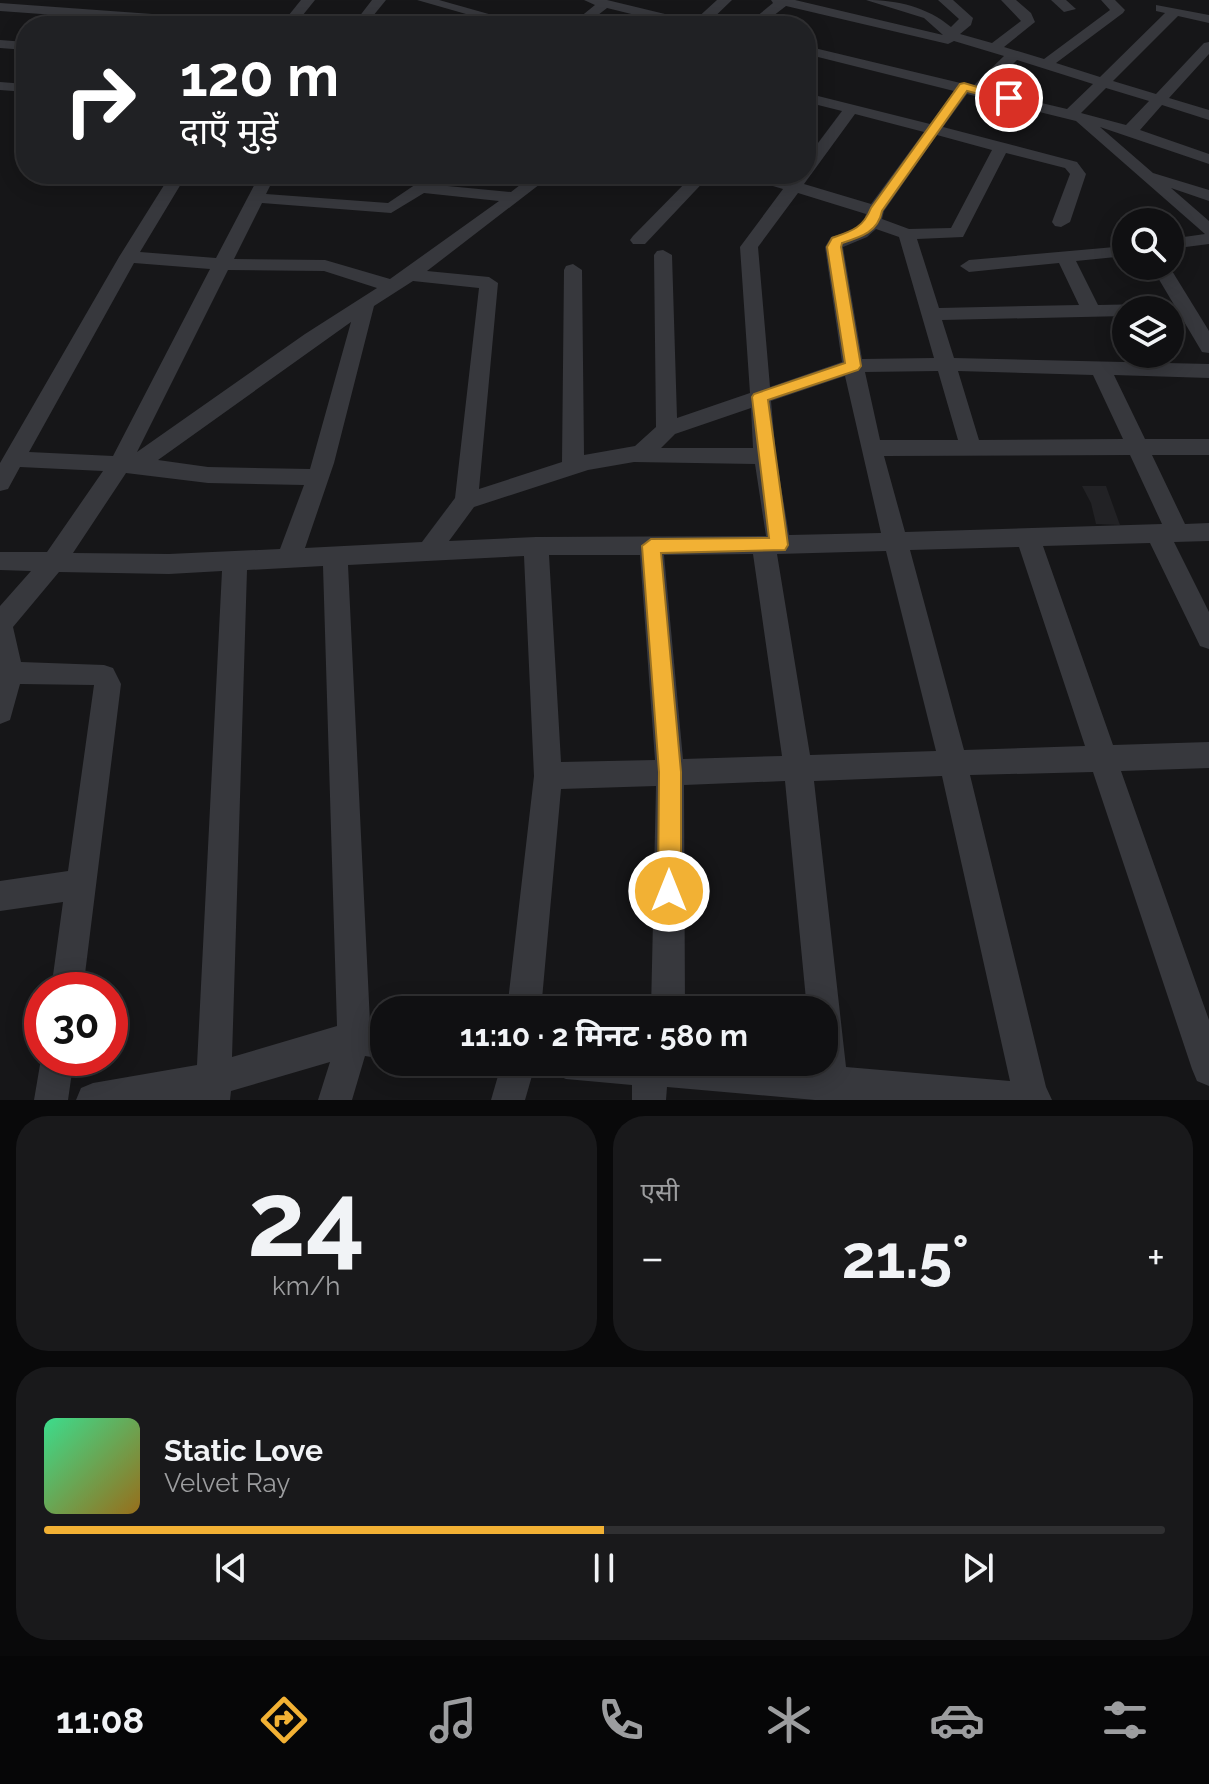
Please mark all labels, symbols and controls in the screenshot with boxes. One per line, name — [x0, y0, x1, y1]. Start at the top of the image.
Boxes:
text: 120 m — [180, 43, 339, 109]
icon: right — [48, 48, 152, 152]
pin — [975, 64, 1043, 132]
icon: arrive — [987, 76, 1031, 120]
text: दाएँ मुड़ें — [180, 110, 278, 152]
map controls — [1112, 208, 1184, 368]
button: search — [1112, 208, 1184, 280]
button: layers — [1112, 296, 1184, 368]
position arrow — [627, 849, 711, 933]
speed limit sign: 30 — [24, 972, 128, 1076]
text: 11:10 · 2 मिनट · 580 m — [460, 1018, 748, 1053]
text: 24 — [247, 1158, 365, 1280]
text: एसी — [641, 1177, 679, 1207]
text: 21.5° — [842, 1222, 969, 1292]
text: − — [641, 1232, 664, 1283]
text: + — [1147, 1232, 1165, 1283]
text: km/h — [272, 1271, 341, 1301]
text: Static Love — [164, 1433, 323, 1468]
text: Velvet Ray — [164, 1468, 290, 1498]
icon: previous — [209, 1546, 253, 1590]
icon: pause — [582, 1546, 626, 1590]
icon: next — [956, 1546, 1000, 1590]
icon: directions — [256, 1692, 312, 1748]
icon: music — [425, 1692, 481, 1748]
icon: phone — [593, 1692, 649, 1748]
icon: climate — [761, 1692, 817, 1748]
icon: car — [929, 1692, 985, 1748]
icon: filters — [1097, 1692, 1153, 1748]
text: 11:08 — [56, 1699, 144, 1741]

